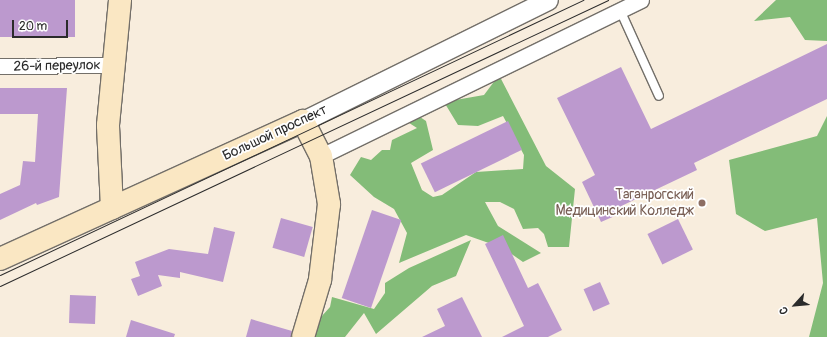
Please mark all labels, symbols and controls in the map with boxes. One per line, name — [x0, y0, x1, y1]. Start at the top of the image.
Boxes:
scale bar — [14, 12, 70, 38]
text: 20 m — [19, 19, 47, 34]
street label: 26-й переулок — [13, 57, 101, 75]
street label: Большой проспект — [220, 101, 330, 165]
place label: Таганрогский Медицинский Колледж — [556, 187, 694, 220]
marker: Таганрогский Медицинский Колледж — [697, 198, 707, 208]
north arrow — [775, 285, 815, 325]
text: С — [777, 305, 791, 317]

